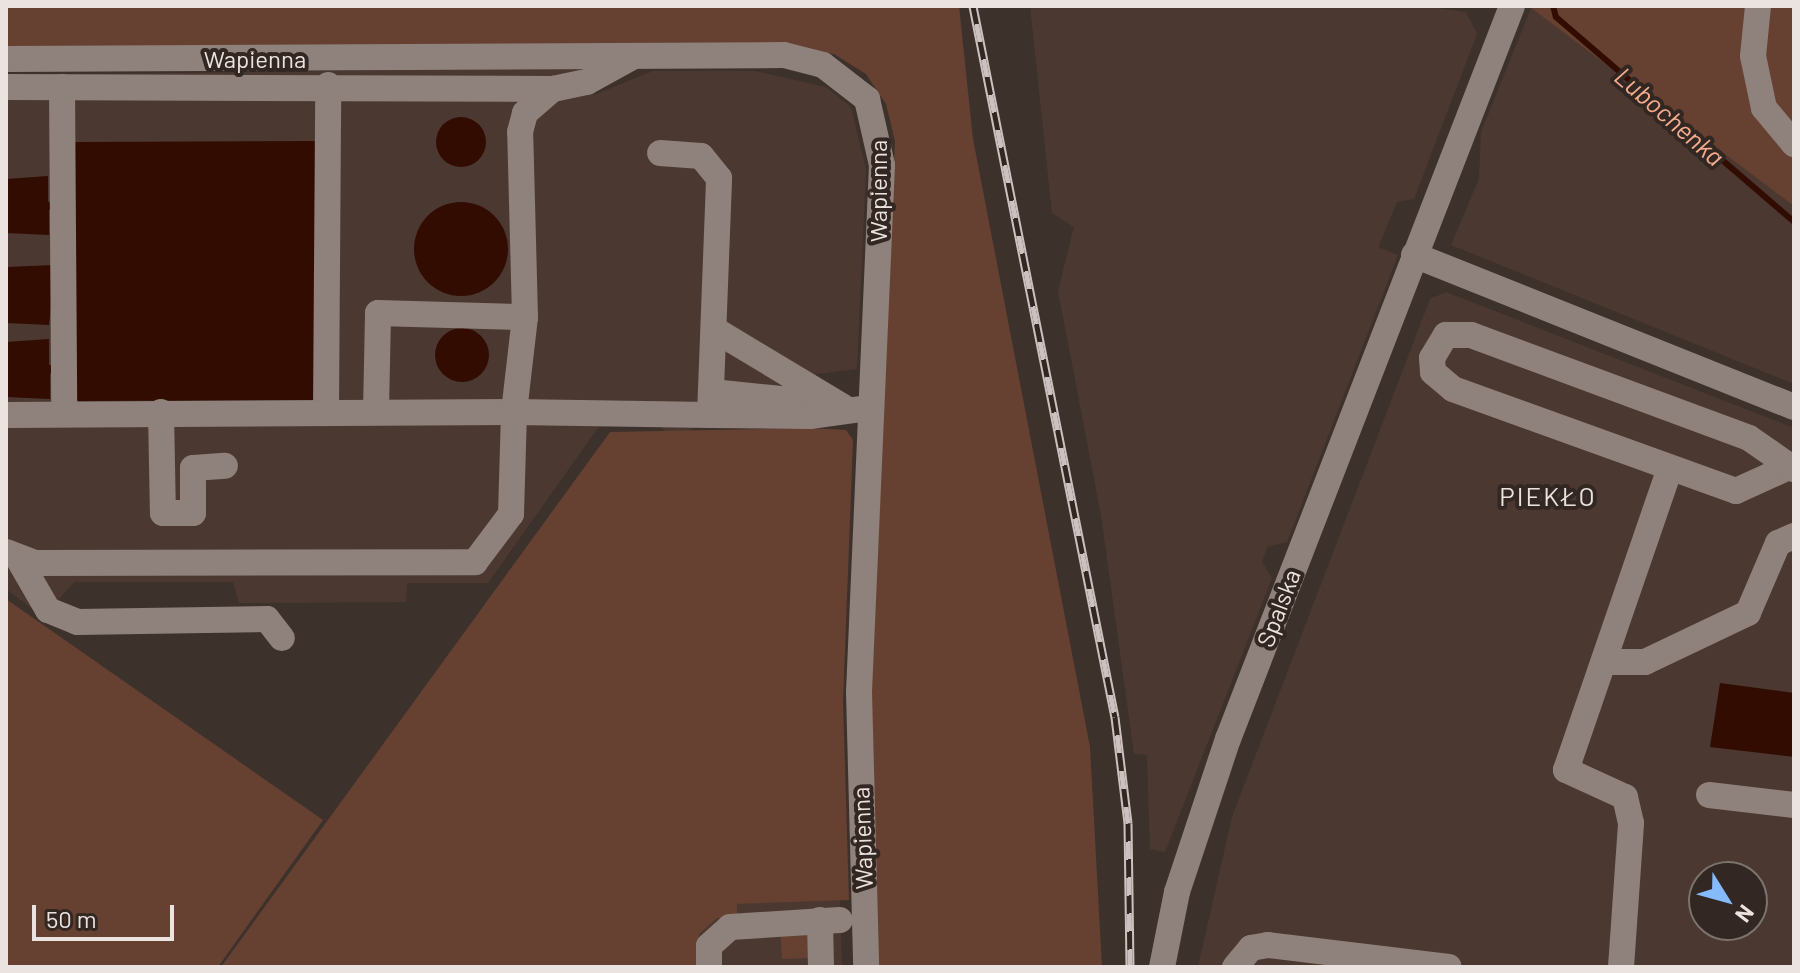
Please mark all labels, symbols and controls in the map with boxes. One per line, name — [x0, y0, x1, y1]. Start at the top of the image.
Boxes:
street label: Wapienna — [204, 45, 306, 73]
water label: Lubochenka — [1609, 60, 1731, 172]
street label: Wapienna — [864, 140, 892, 242]
district label: PIEKŁO — [1499, 480, 1597, 512]
street label: Spalska — [1250, 565, 1306, 651]
street label: Wapienna — [846, 786, 878, 890]
north arrow — [1688, 861, 1768, 941]
scale bar — [36, 889, 178, 939]
text: N — [1731, 901, 1760, 928]
text: 50 m — [46, 904, 97, 933]

